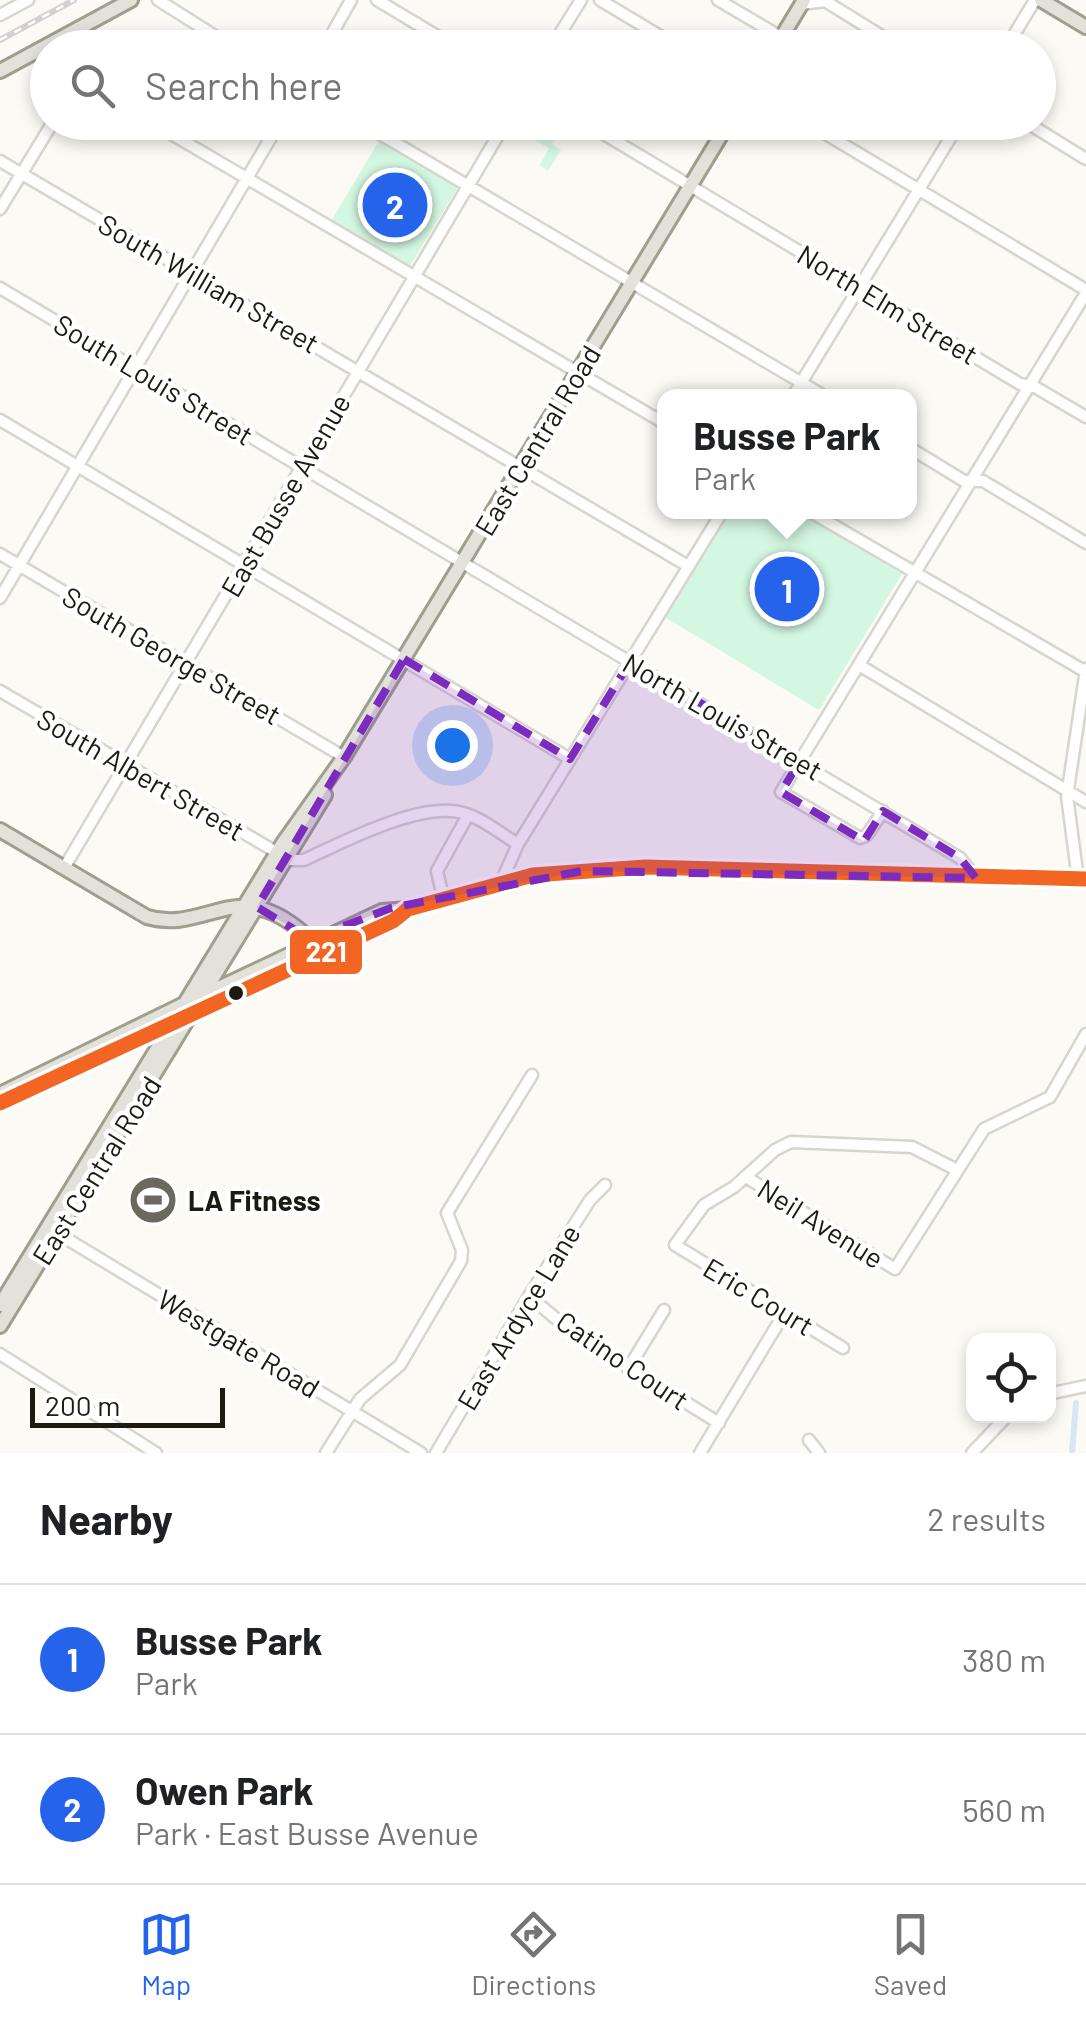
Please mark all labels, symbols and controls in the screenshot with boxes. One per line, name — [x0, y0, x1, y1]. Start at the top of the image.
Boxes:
search box — [30, 30, 1056, 140]
icon: search — [65, 58, 120, 113]
text: Search here — [145, 62, 343, 108]
pin: 2 — [362, 168, 428, 242]
street label: South William Street — [93, 206, 325, 360]
street label: North Elm Street — [792, 237, 984, 371]
street label: South Louis Street — [48, 306, 260, 452]
street label: East Central Road — [467, 339, 607, 541]
street label: East Busse Avenue — [213, 387, 357, 603]
popup — [657, 389, 917, 519]
text: Busse Park — [693, 412, 881, 458]
text: Park — [693, 458, 756, 496]
pin: 1 — [754, 552, 820, 626]
street label: South George Street — [57, 579, 287, 731]
street label: North Louis Street — [617, 645, 829, 787]
street label: South Albert Street — [31, 701, 251, 847]
your location — [427, 720, 478, 771]
line badge: 221 — [288, 928, 364, 976]
text: 221 — [305, 934, 347, 968]
unlabelled marker — [226, 983, 246, 1003]
street label: East Central Road — [24, 1069, 168, 1271]
street label: Neil Avenue — [752, 1171, 890, 1275]
sports icon: LA Fitness — [127, 1174, 179, 1226]
place label: LA Fitness — [188, 1183, 321, 1217]
street label: East Ardyce Lane — [449, 1218, 587, 1416]
street label: Eric Court — [698, 1250, 820, 1342]
street label: Westgate Road — [152, 1281, 326, 1405]
street label: Catino Court — [550, 1303, 696, 1417]
map controls — [966, 1333, 1056, 1423]
button: locate — [966, 1333, 1056, 1423]
scale bar — [30, 1383, 225, 1428]
text: 200 m — [45, 1388, 120, 1422]
text: Nearby — [40, 1493, 173, 1543]
text: 2 results — [927, 1499, 1046, 1537]
text: Busse Park — [135, 1617, 323, 1663]
text: 1 — [67, 1640, 78, 1678]
text: 380 m — [962, 1640, 1046, 1678]
text: Park — [135, 1663, 198, 1701]
text: Owen Park — [135, 1767, 314, 1813]
text: 2 — [64, 1790, 81, 1828]
text: 560 m — [962, 1790, 1046, 1828]
text: Park · East Busse Avenue — [135, 1813, 479, 1851]
tab: Map — [139, 1907, 194, 2001]
tab: Directions — [471, 1907, 596, 2001]
tab: Saved — [874, 1907, 947, 2001]

